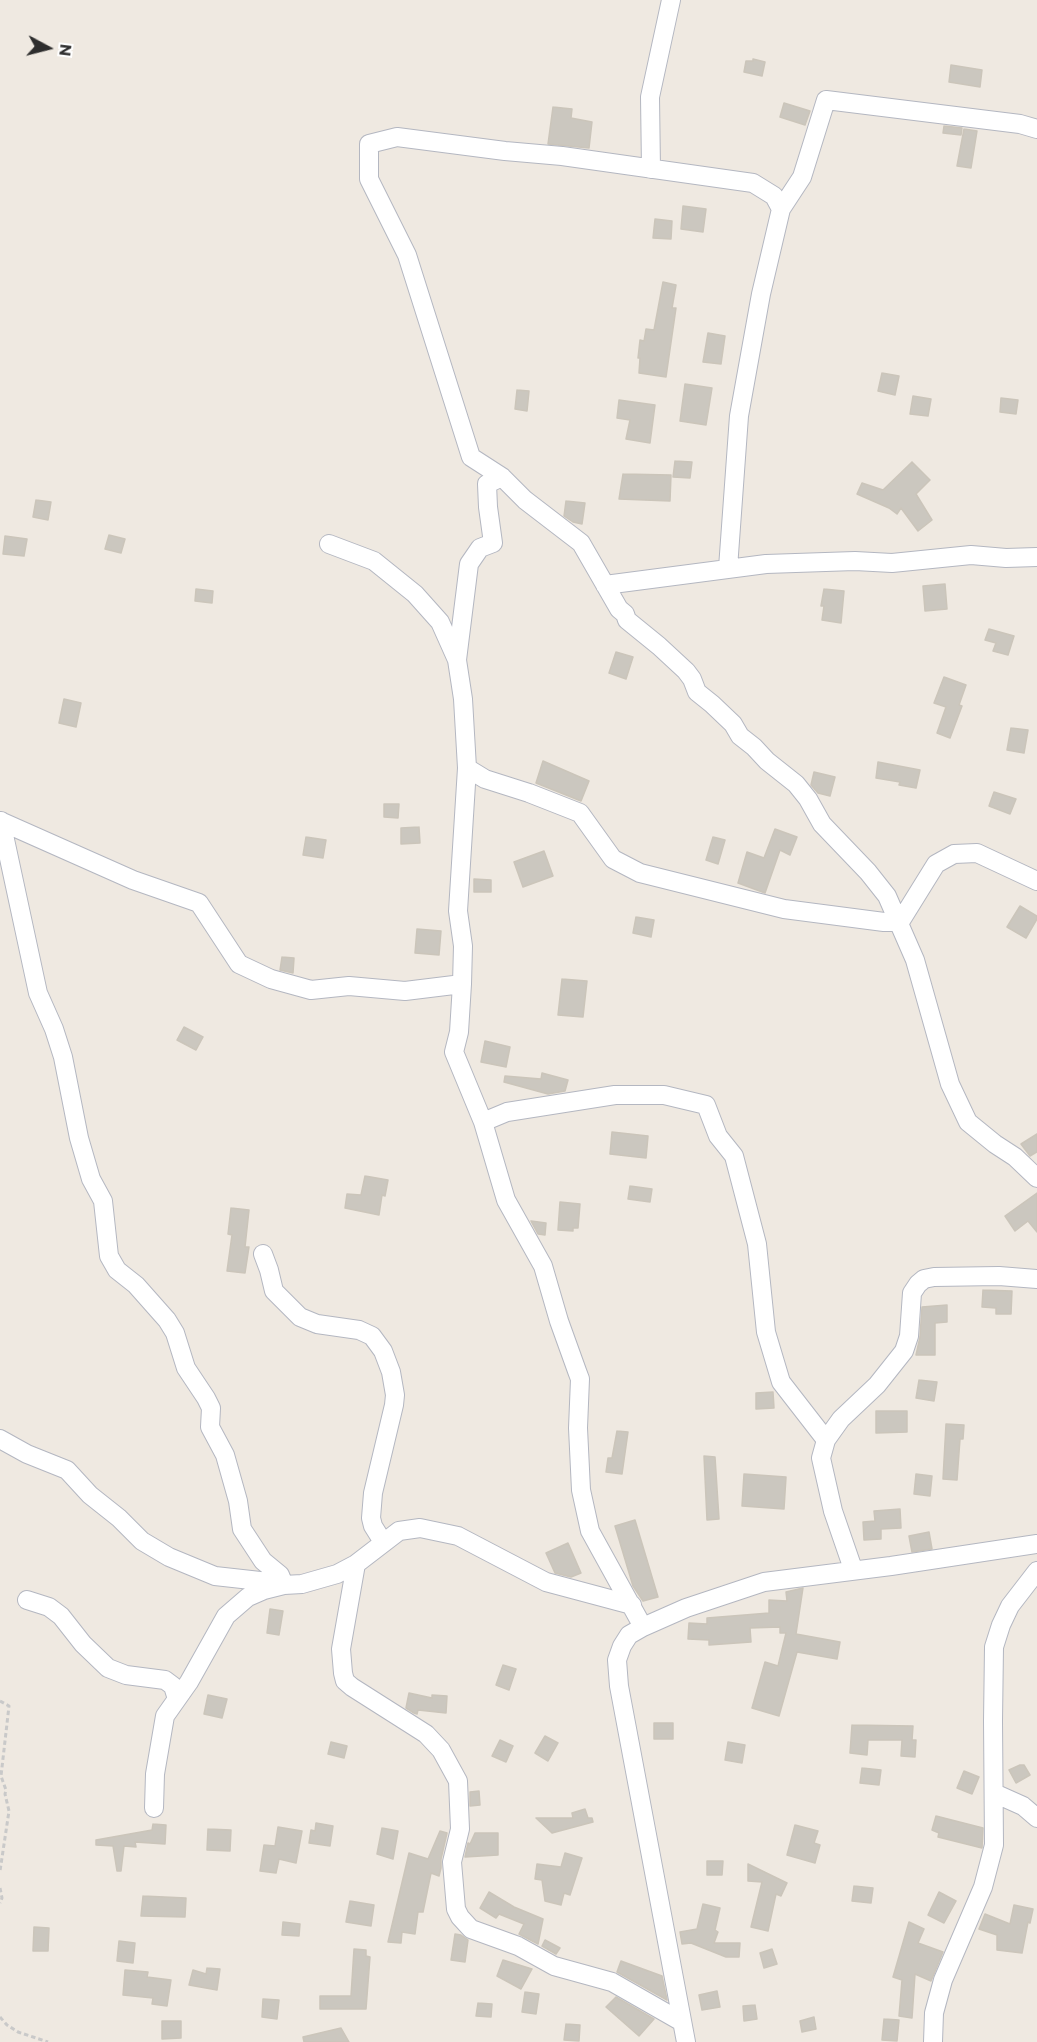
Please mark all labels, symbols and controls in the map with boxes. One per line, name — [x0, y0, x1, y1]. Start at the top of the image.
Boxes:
north arrow — [18, 18, 78, 78]
text: N — [56, 43, 77, 57]

